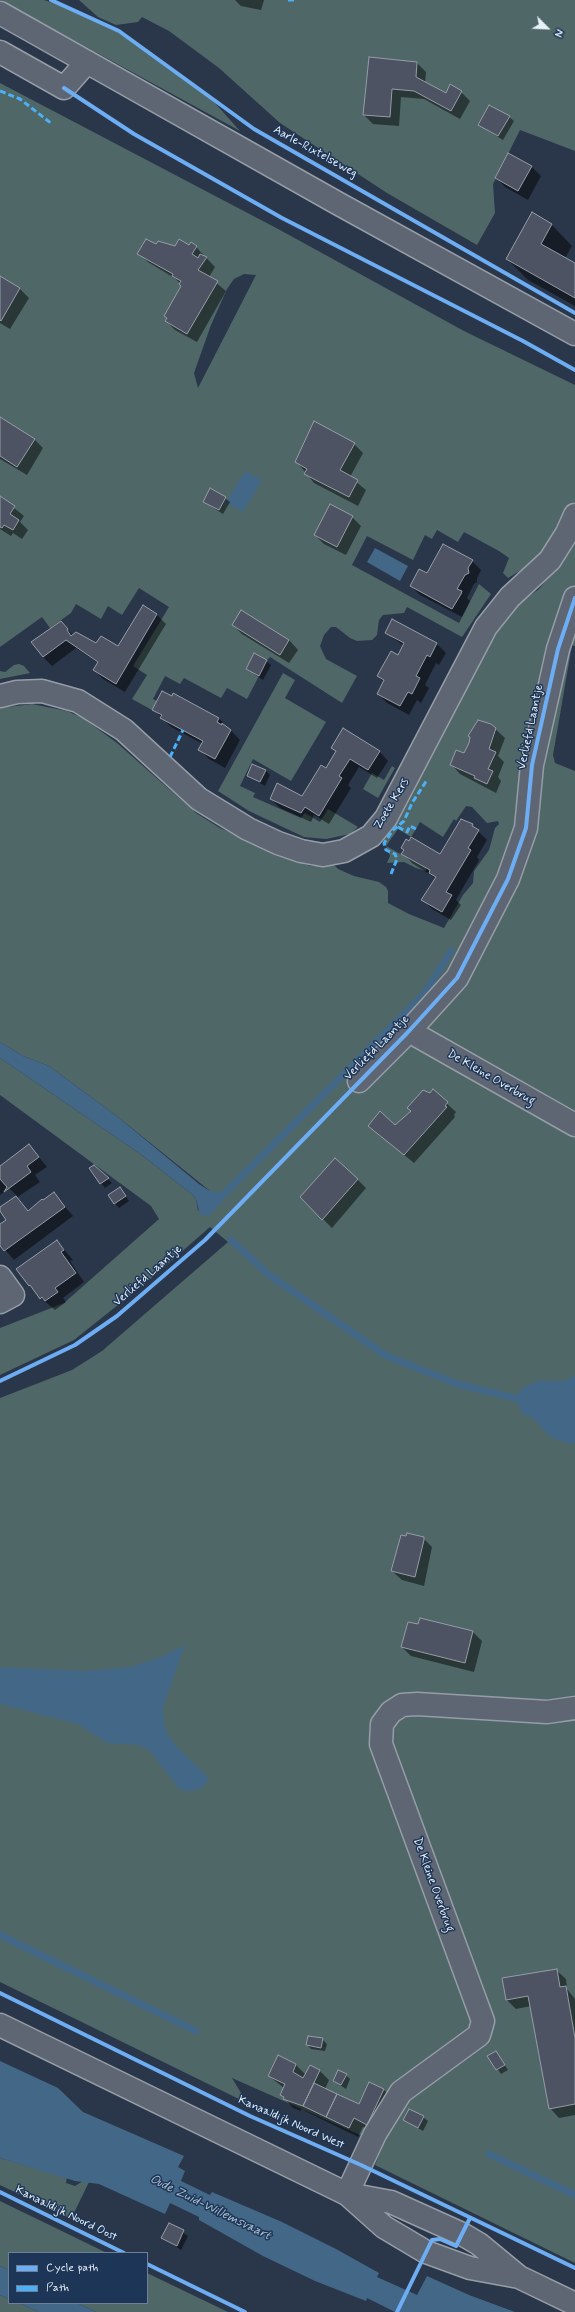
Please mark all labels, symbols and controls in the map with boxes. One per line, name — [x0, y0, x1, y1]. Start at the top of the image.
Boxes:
north arrow — [527, 8, 567, 48]
text: N — [550, 27, 566, 39]
street label: Aarle-Rixtelseweg — [270, 123, 360, 181]
street label: Verliefd Laantje — [515, 683, 547, 771]
street label: Zoete Kers — [371, 776, 413, 832]
street label: Verliefd Laantje — [341, 1012, 413, 1084]
street label: De Kleine Overbrug — [444, 1047, 538, 1109]
street label: Verliefd Laantje — [111, 1242, 185, 1310]
street label: De Kleine Overbrug — [409, 1836, 457, 1934]
street label: Kanaaldijk Noord West — [236, 2093, 346, 2153]
water label: Oude Zuid-Willemsvaart — [147, 2172, 273, 2244]
street label: Kanaaldijk Noord Oost — [13, 2183, 119, 2245]
legend — [8, 2252, 148, 2304]
text: Cycle path — [46, 2260, 98, 2276]
text: Path — [46, 2280, 69, 2296]

